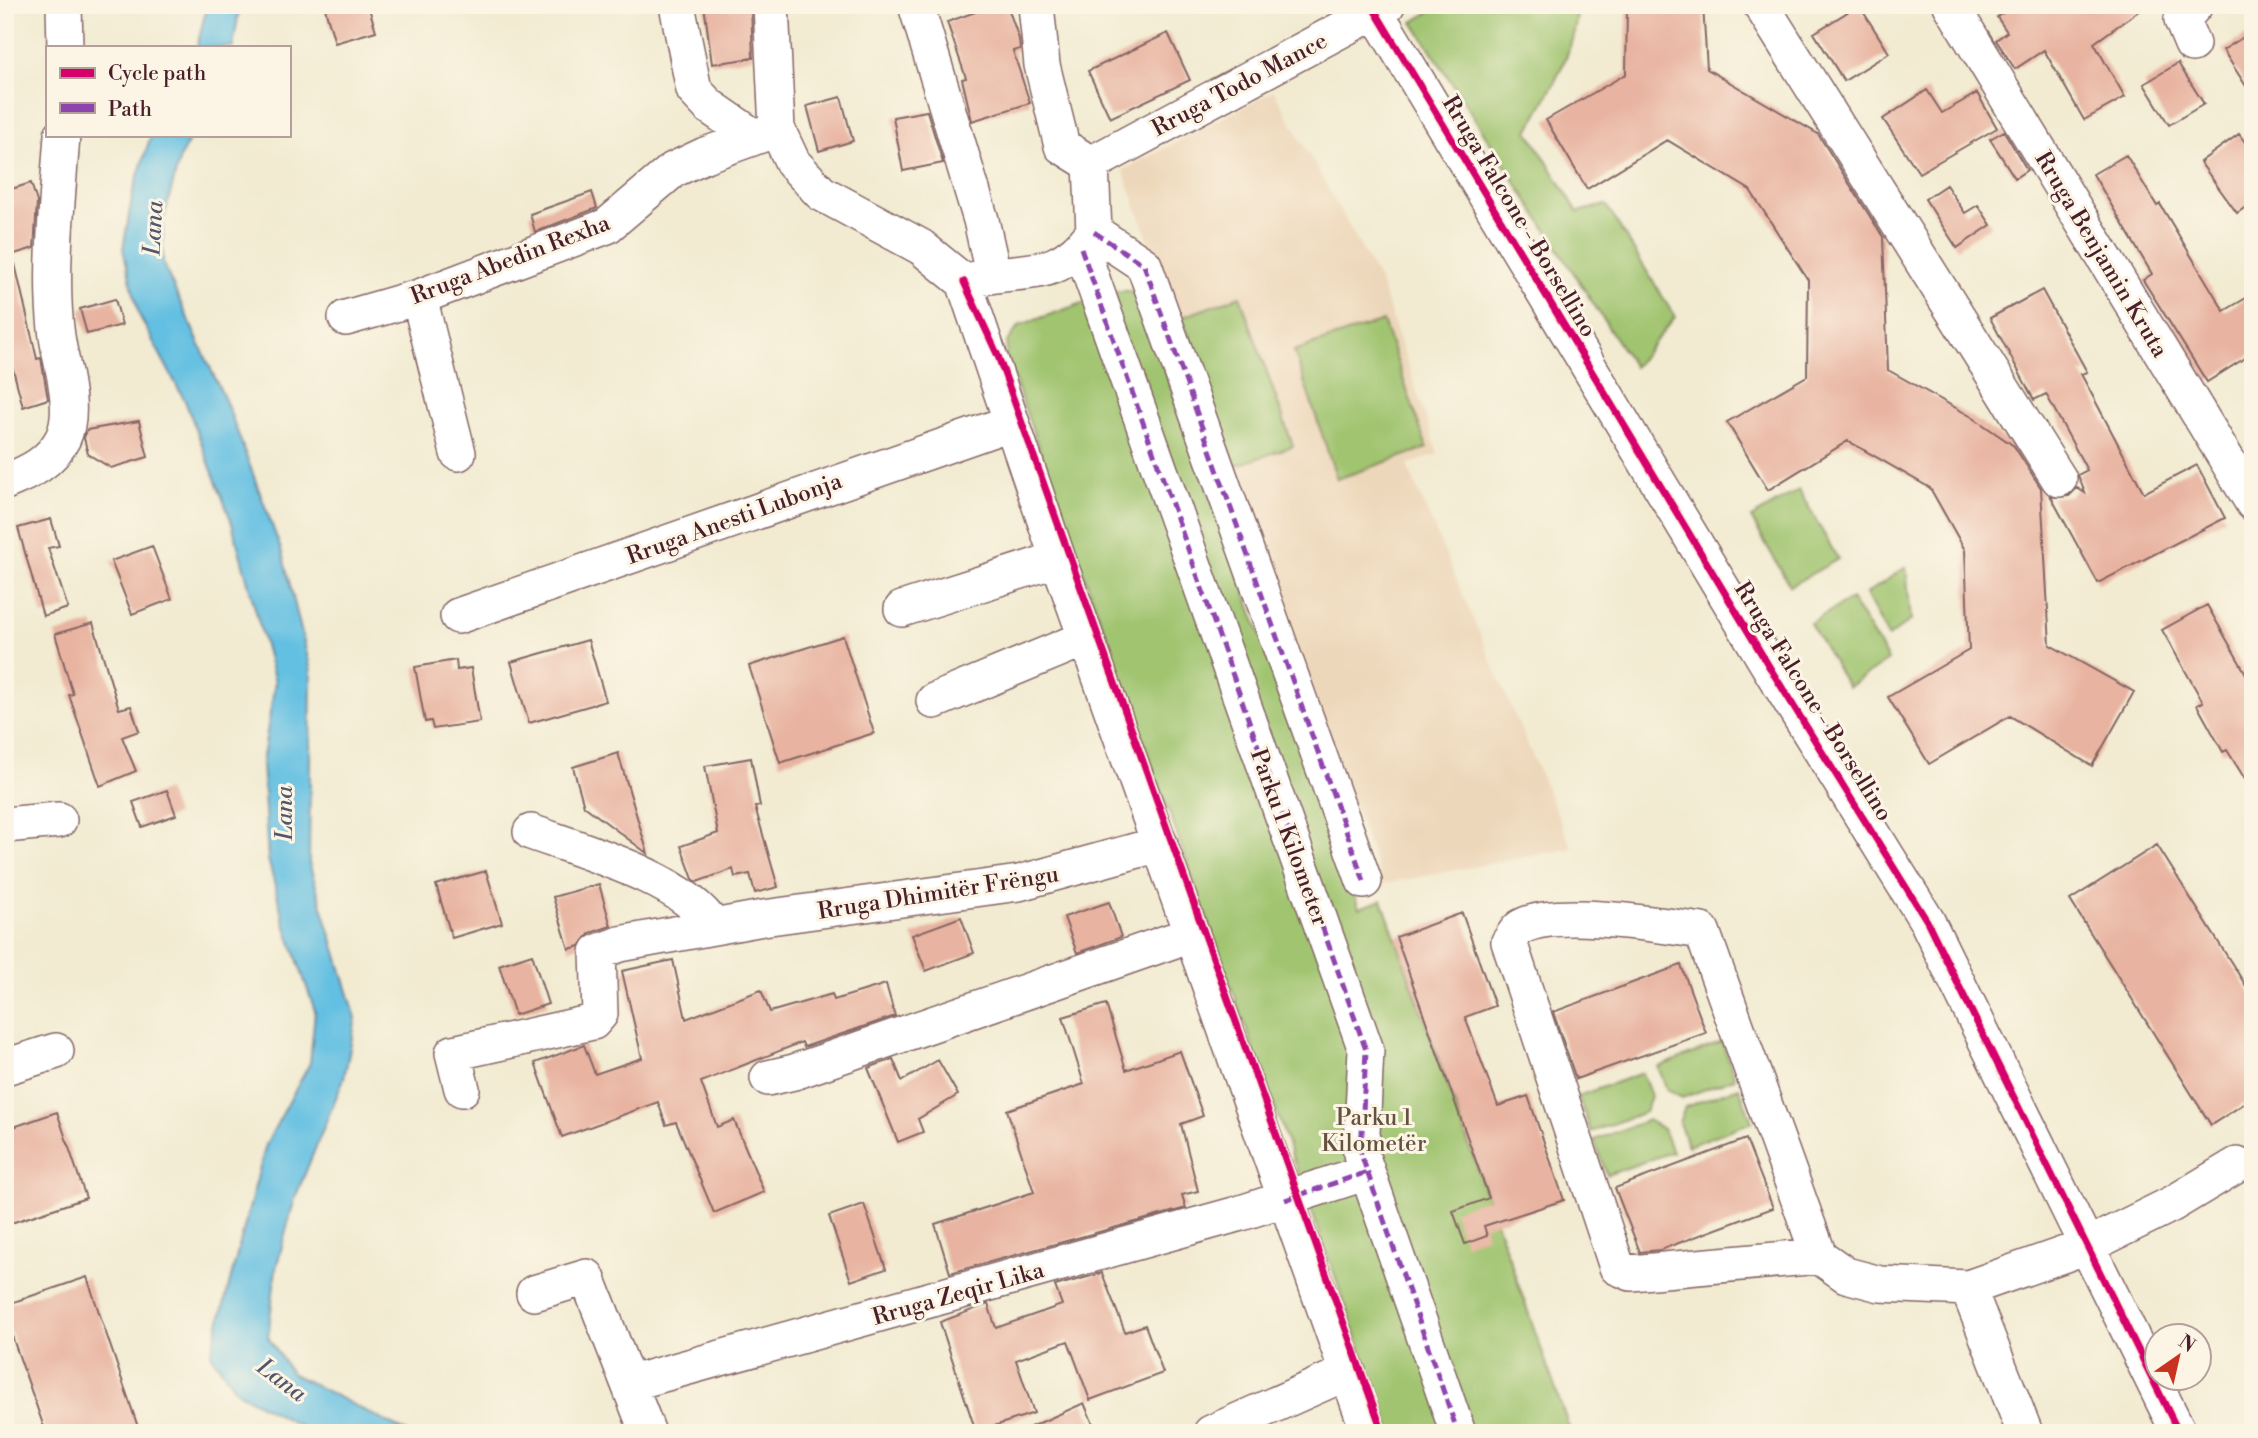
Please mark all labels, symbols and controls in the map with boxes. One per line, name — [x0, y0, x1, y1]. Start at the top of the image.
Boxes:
street label: Rruga Todo Mance — [1147, 27, 1332, 143]
legend — [46, 46, 290, 136]
text: Cycle path — [108, 61, 207, 87]
street label: Rruga Falcone - Borsellino — [1436, 91, 1602, 342]
text: Path — [108, 97, 153, 123]
street label: Rruga Benjamin Kruta — [2029, 146, 2174, 363]
water label: Lana — [138, 199, 170, 257]
street label: Rruga Abedin Rexha — [407, 209, 614, 311]
street label: Rruga Anesti Lubonja — [623, 467, 846, 571]
street label: Rruga Falcone - Borsellino — [1728, 577, 1898, 826]
street label: Parku 1 Kilometer — [1244, 745, 1334, 930]
water label: Lana — [270, 785, 300, 841]
street label: Rruga Dhimitër Frëngu — [816, 860, 1061, 926]
park label: Parku 1 Kilometër — [1321, 1104, 1427, 1158]
street label: Rruga Zeqir Lika — [869, 1256, 1048, 1332]
north arrow — [2142, 1322, 2212, 1392]
text: N — [2174, 1330, 2200, 1358]
water label: Lana — [250, 1352, 313, 1410]

